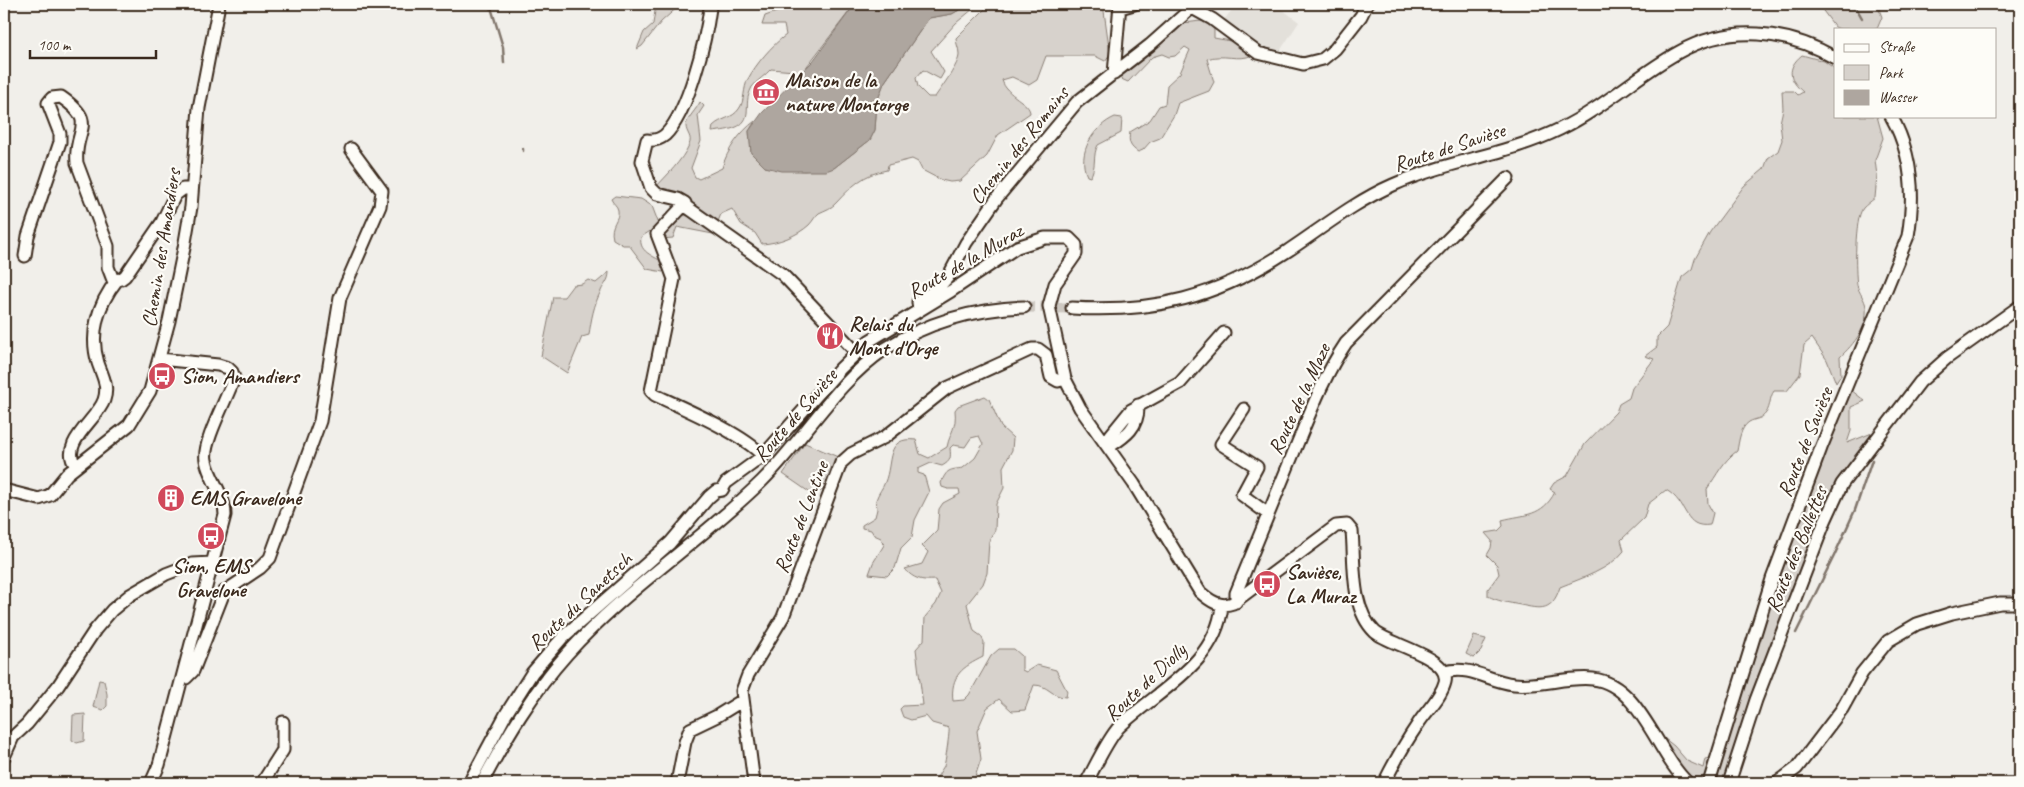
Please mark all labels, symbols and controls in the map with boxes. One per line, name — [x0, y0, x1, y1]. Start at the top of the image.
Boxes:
scale bar — [30, 28, 156, 60]
legend — [1834, 28, 1996, 118]
text: 100 m — [38, 36, 72, 55]
text: Straße — [1879, 38, 1915, 57]
text: Park — [1879, 64, 1904, 83]
place label: Maison de la nature Montorge — [785, 67, 910, 117]
museum icon: Maison de la nature Montorge — [751, 77, 781, 107]
street label: Chemin des Romains — [963, 79, 1076, 209]
text: Wasser — [1879, 88, 1918, 107]
street label: Route de Savièse — [1390, 116, 1510, 177]
street label: Chemin des Amandiers — [136, 165, 187, 329]
street label: Route de la Muraz — [903, 216, 1029, 304]
place label: Relais du Mont d'Orge — [849, 311, 939, 361]
restaurant icon: Relais du Mont d'Orge — [815, 321, 845, 351]
street label: Route de la Maze — [1262, 337, 1337, 459]
bus stop icon: Sion, Amandiers — [147, 361, 177, 391]
street label: Route de Savièse — [747, 361, 844, 467]
place label: Sion, Amandiers — [181, 363, 301, 389]
street label: Route de Savièse — [1771, 382, 1840, 500]
street label: Route de Lentine — [768, 455, 835, 577]
street label: Route des Ballettes — [1759, 481, 1834, 616]
building icon: EMS Gravelone — [156, 483, 186, 513]
place label: EMS Gravelone — [190, 485, 303, 511]
bus stop icon: Sion, EMS Gravelone — [196, 521, 226, 551]
street label: Route du Sanetsch — [523, 545, 638, 656]
place label: Sion, EMS Gravelone — [172, 553, 254, 603]
place label: Savièse, La Muraz — [1286, 559, 1358, 609]
bus stop icon: Savièse, La Muraz — [1252, 569, 1282, 599]
street label: Route de Diolly — [1098, 636, 1193, 727]

